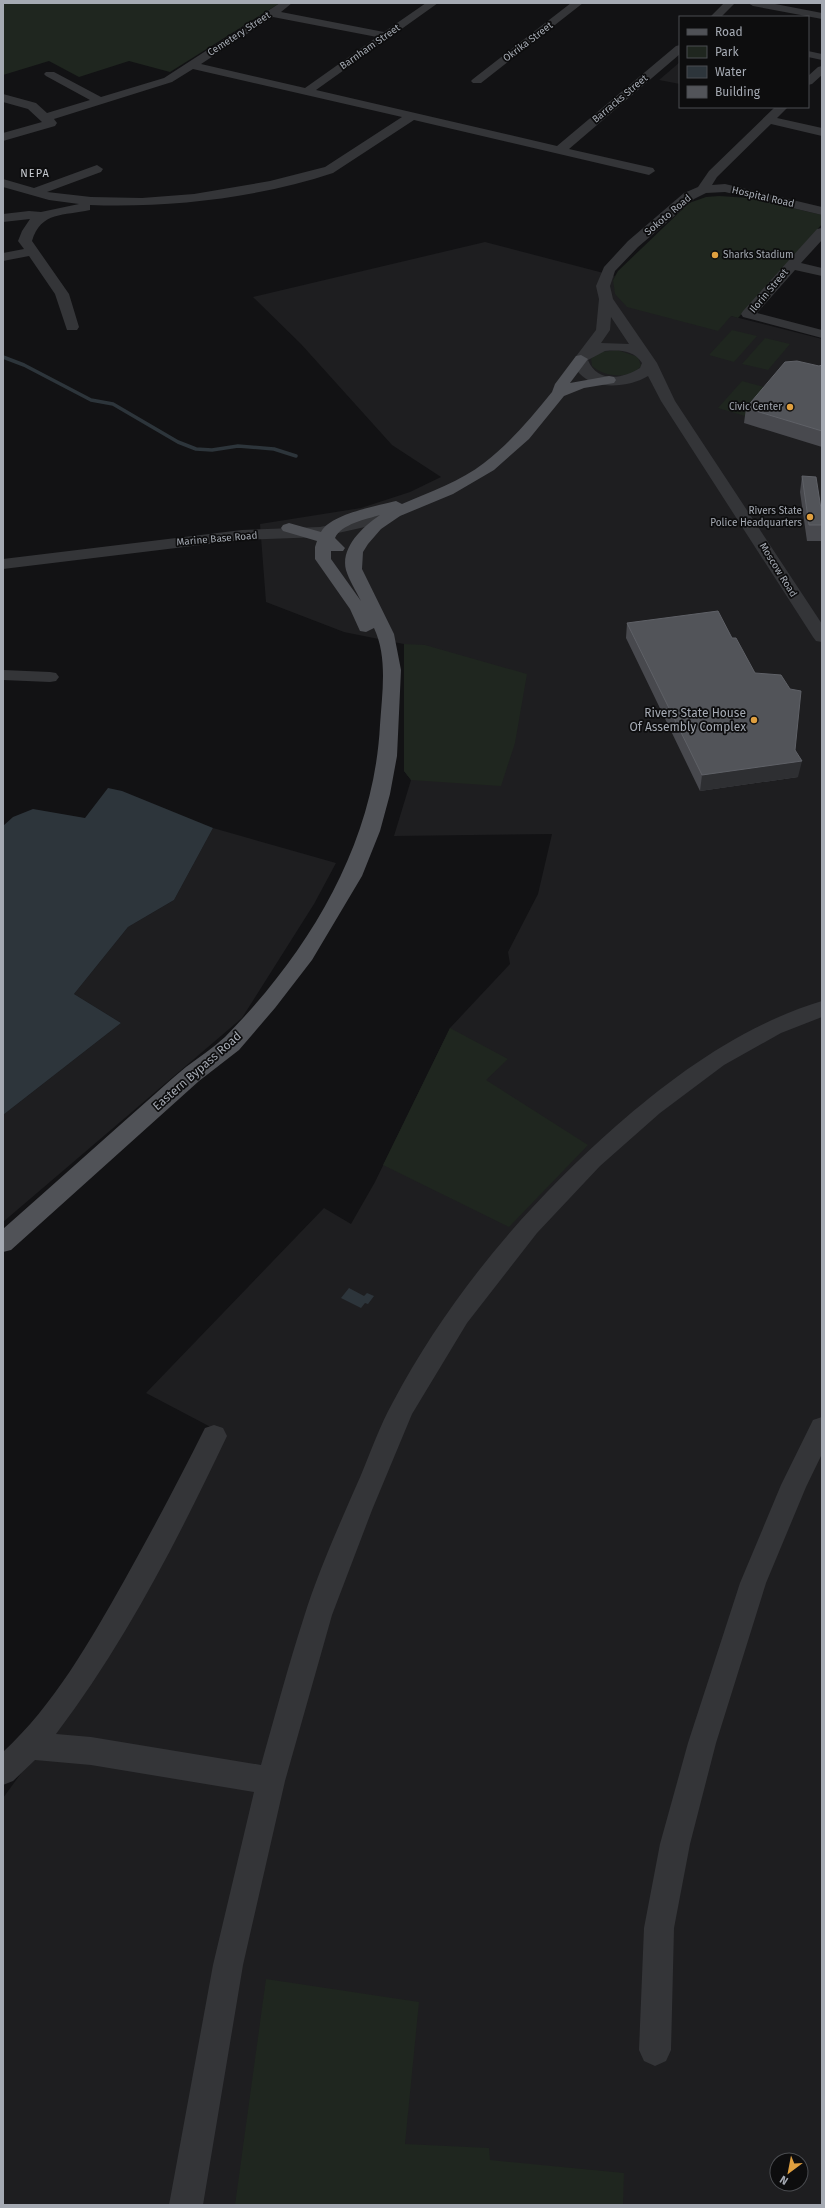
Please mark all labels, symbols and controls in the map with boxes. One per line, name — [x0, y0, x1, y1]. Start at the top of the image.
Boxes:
street label: Cemetery Street — [205, 9, 273, 59]
legend — [679, 16, 809, 108]
street label: Okrika Street — [501, 19, 555, 65]
street label: Barnham Street — [338, 22, 403, 72]
text: Road — [715, 25, 743, 39]
text: Park — [715, 45, 739, 59]
text: Water — [715, 65, 747, 79]
street label: Barracks Street — [590, 72, 650, 126]
text: Building — [715, 85, 761, 99]
district label: NEPA — [20, 167, 50, 180]
street label: Hospital Road — [731, 184, 795, 210]
street label: Sokoto Road — [642, 192, 694, 238]
place label: Sharks Stadium — [723, 249, 794, 261]
marker: Sharks Stadium — [710, 250, 720, 260]
street label: Ilorin Street — [747, 266, 791, 316]
place label: Civic Center — [729, 401, 782, 413]
marker: Civic Center — [785, 402, 795, 412]
place label: Rivers State Police Headquarters — [710, 505, 802, 529]
marker: Rivers State Police Headquarters — [805, 512, 815, 522]
street label: Marine Base Road — [176, 529, 258, 549]
street label: Moscow Road — [757, 541, 799, 599]
place label: Rivers State House Of Assembly Complex — [629, 706, 746, 734]
marker: Rivers State House Of Assembly Complex — [749, 715, 759, 725]
street label: Eastern Bypass Road — [150, 1029, 244, 1113]
north arrow — [769, 2152, 809, 2192]
text: N — [777, 2173, 791, 2188]

